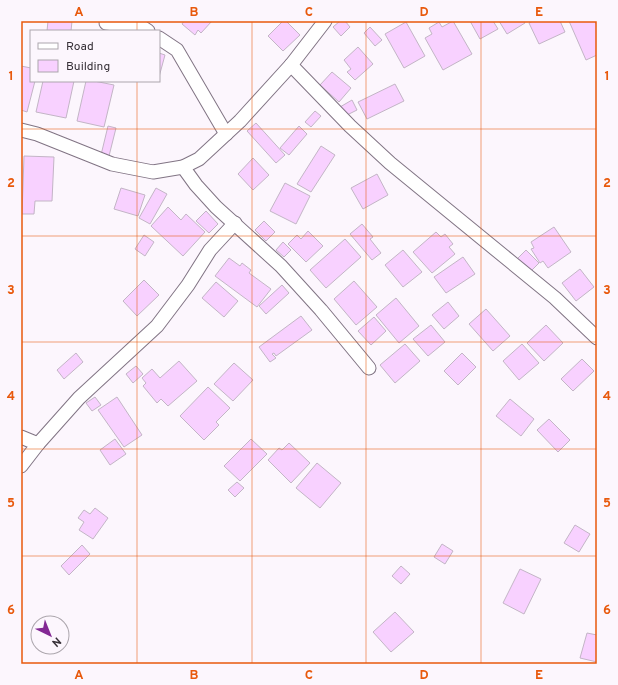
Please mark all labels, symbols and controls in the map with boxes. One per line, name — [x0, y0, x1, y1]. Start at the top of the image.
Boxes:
text: A — [74, 5, 84, 21]
text: B — [190, 5, 199, 21]
text: C — [305, 5, 313, 21]
text: D — [419, 5, 429, 21]
text: E — [535, 5, 543, 21]
legend — [30, 30, 160, 82]
text: Road — [66, 39, 94, 55]
text: Building — [66, 59, 110, 75]
text: 1 — [8, 69, 14, 85]
text: 1 — [604, 69, 610, 85]
text: 2 — [7, 176, 15, 192]
text: 2 — [603, 176, 611, 192]
text: 3 — [7, 283, 15, 299]
text: 3 — [603, 283, 611, 299]
text: 4 — [7, 389, 15, 405]
text: 4 — [603, 389, 611, 405]
text: 5 — [7, 496, 15, 512]
text: 5 — [603, 496, 611, 512]
text: 6 — [7, 603, 15, 619]
text: 6 — [603, 603, 611, 619]
north arrow — [30, 615, 70, 655]
text: N — [48, 634, 64, 649]
text: A — [74, 668, 84, 684]
text: B — [190, 668, 199, 684]
text: C — [305, 668, 313, 684]
text: D — [419, 668, 429, 684]
text: E — [535, 668, 543, 684]

